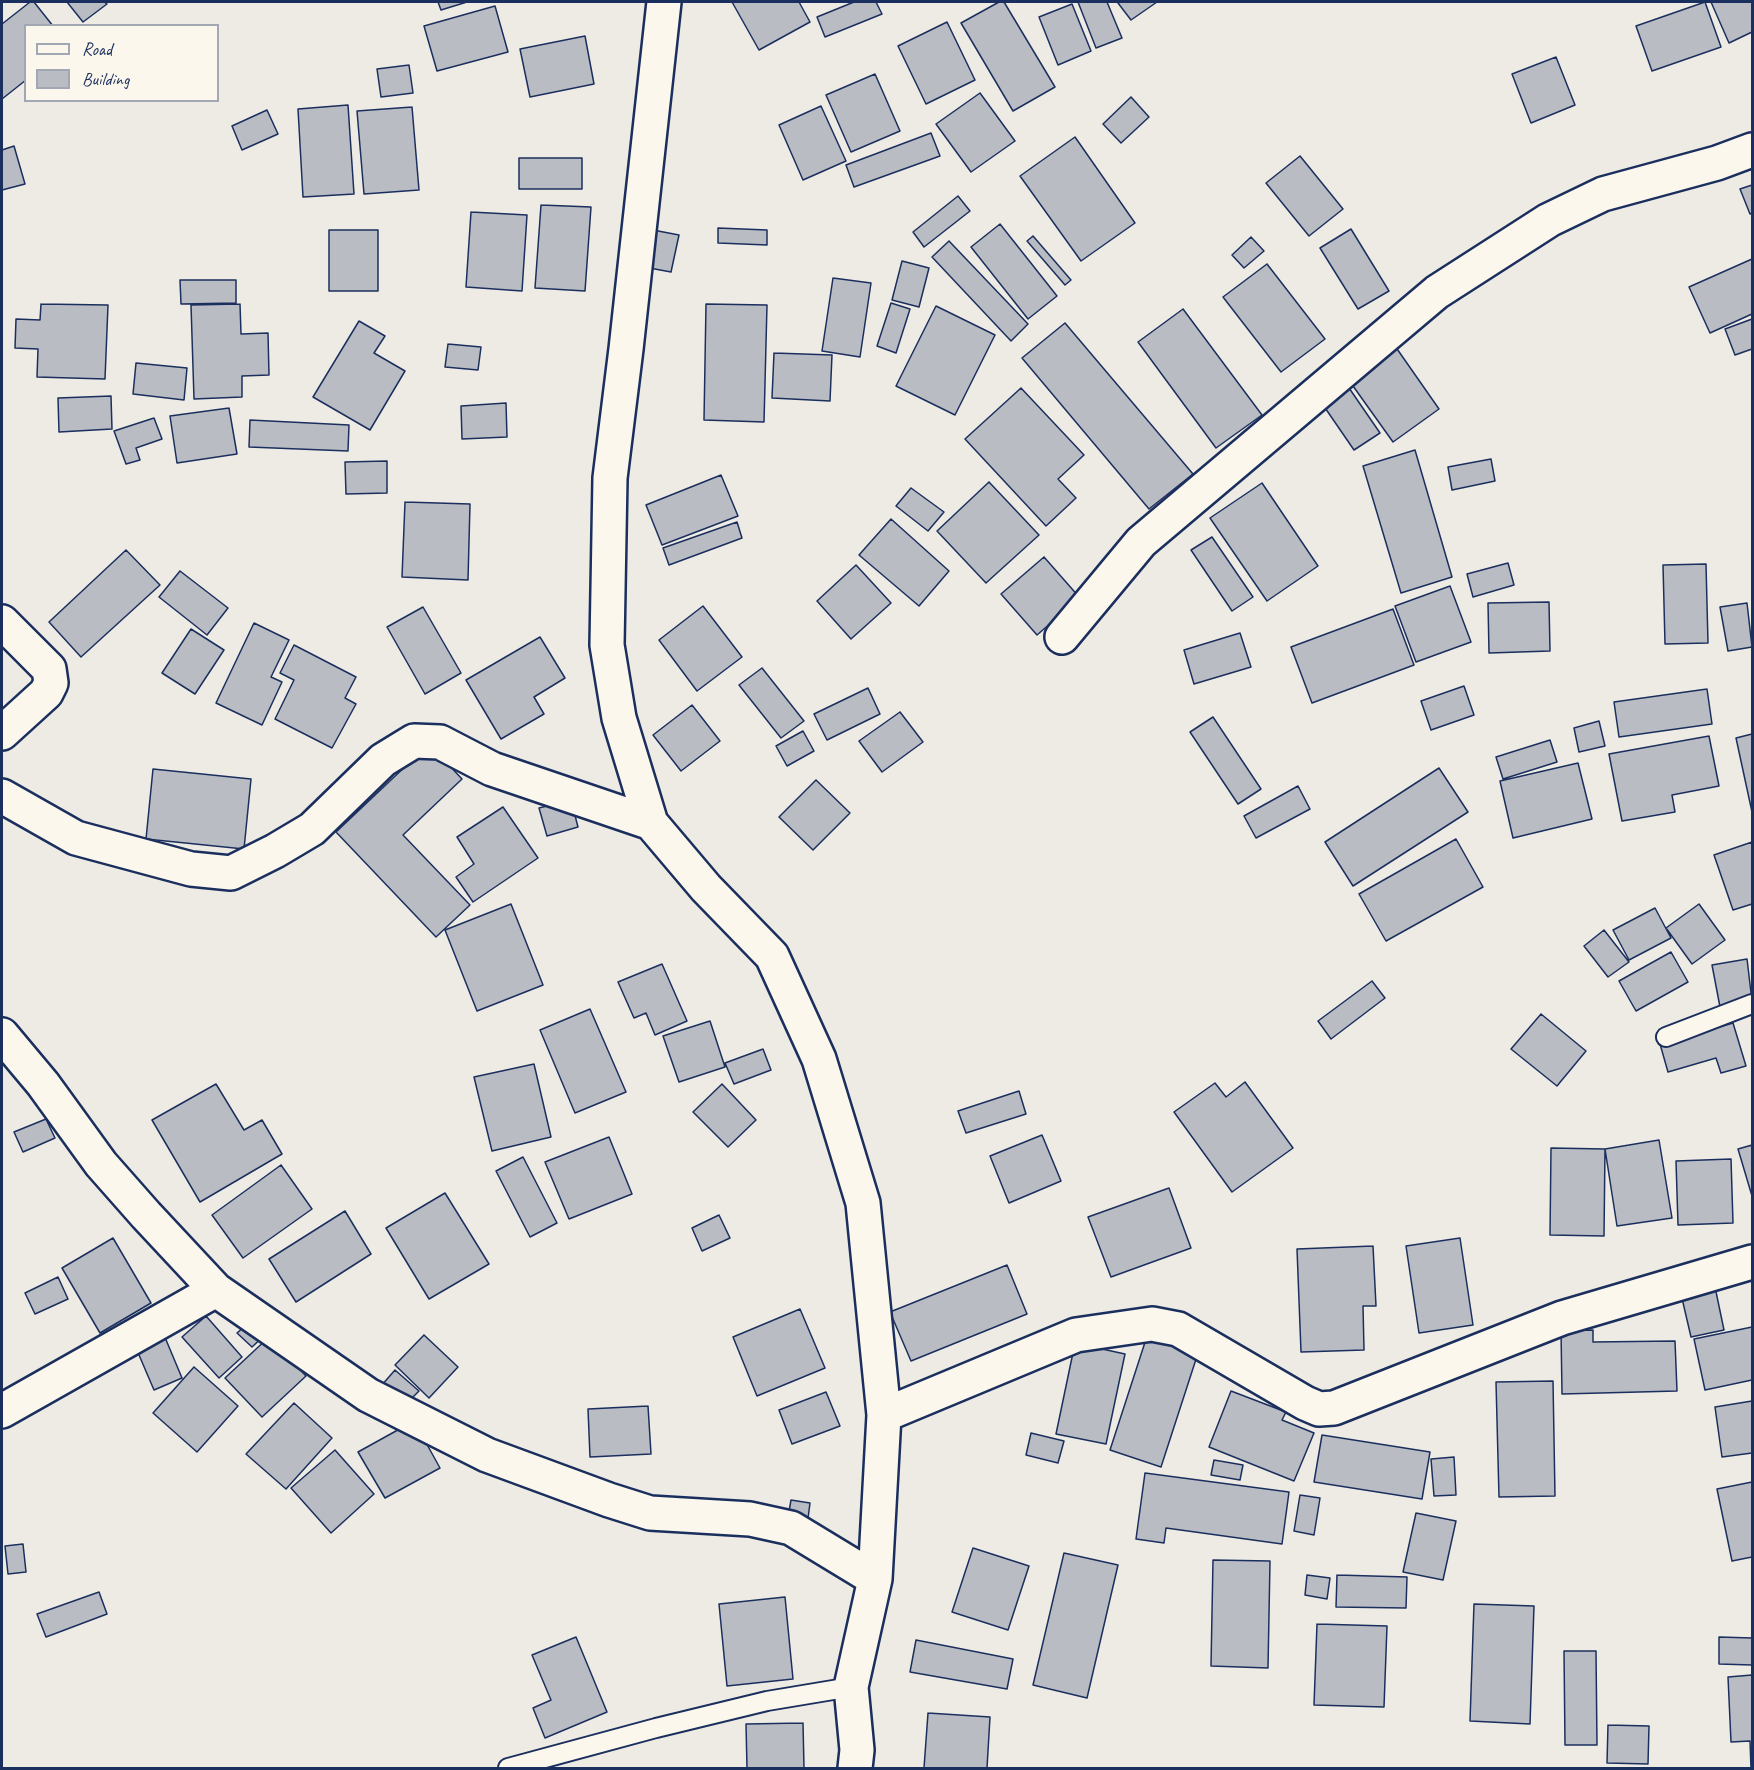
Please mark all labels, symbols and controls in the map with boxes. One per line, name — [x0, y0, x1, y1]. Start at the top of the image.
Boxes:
legend — [24, 24, 219, 102]
text: Road — [82, 38, 112, 60]
text: Building — [82, 68, 129, 90]

